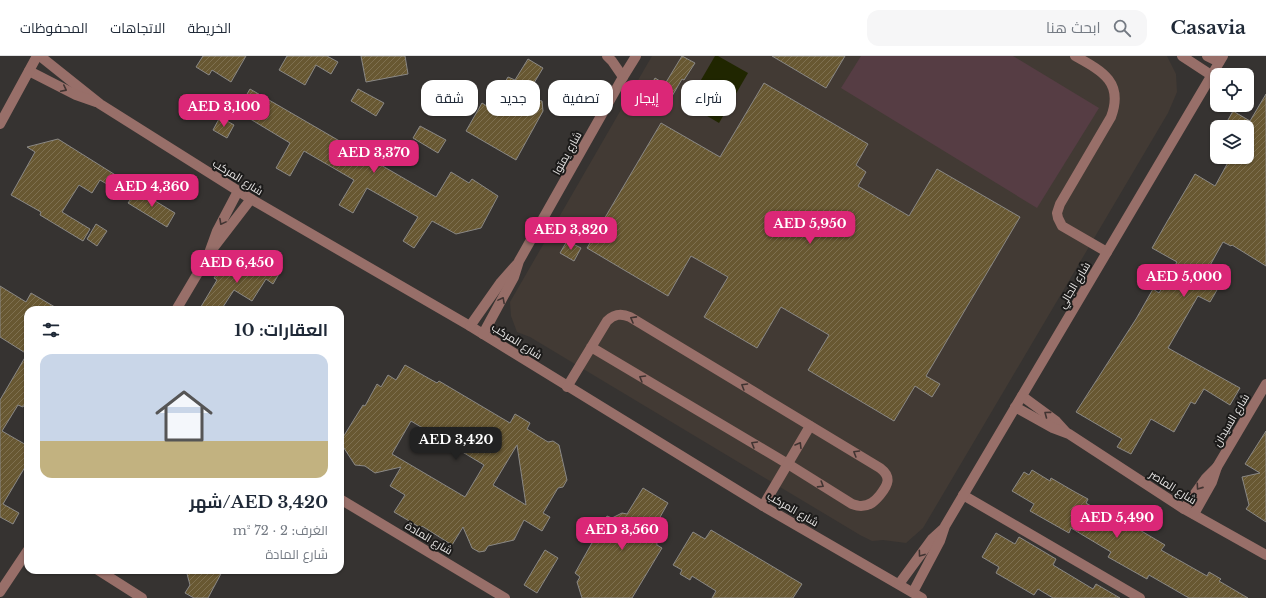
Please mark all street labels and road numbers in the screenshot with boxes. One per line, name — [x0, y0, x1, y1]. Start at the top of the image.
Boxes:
street label: شارع يمتوا — [549, 129, 585, 178]
street label: شارع المركب — [210, 156, 266, 199]
street label: شارع الجالي — [1055, 259, 1095, 312]
street label: شارع المركب — [489, 320, 545, 363]
street label: شارع السيدان — [1210, 391, 1253, 450]
street label: شارع الماصر — [1145, 466, 1199, 508]
street label: شارع المركب — [764, 489, 821, 530]
street label: شارع المادة — [402, 518, 455, 558]

